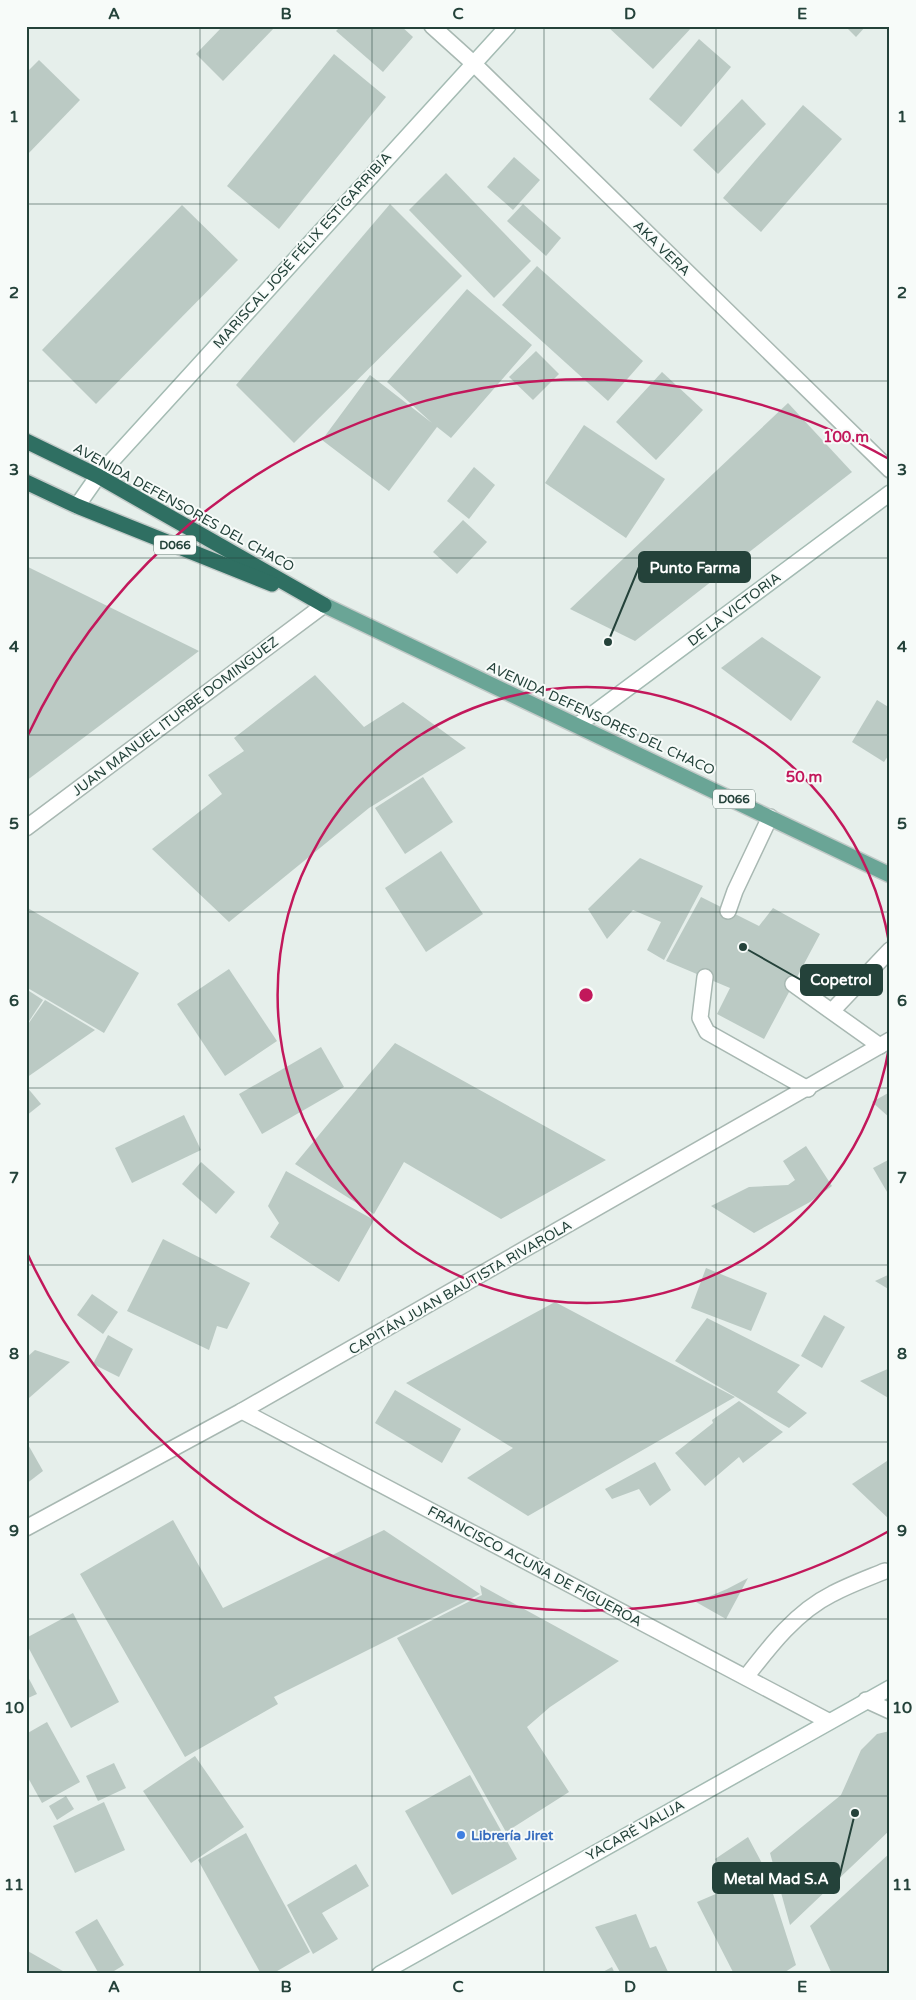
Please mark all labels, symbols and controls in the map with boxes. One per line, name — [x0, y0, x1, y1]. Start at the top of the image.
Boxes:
text: A — [108, 4, 120, 24]
text: B — [280, 4, 292, 24]
text: C — [452, 4, 464, 24]
text: D — [624, 4, 636, 24]
text: E — [797, 4, 807, 24]
text: 1 — [9, 107, 19, 127]
text: 1 — [897, 107, 907, 127]
street label: MARISCAL JOSÉ FÉLIX ESTIGARRIBIA — [209, 149, 395, 352]
street label: AKA VERA — [630, 217, 694, 280]
text: 2 — [9, 283, 19, 303]
text: 2 — [897, 283, 907, 303]
text: 100 m — [823, 428, 869, 446]
street label: AVENIDA DEFENSORES DEL CHACO — [70, 439, 297, 575]
text: 3 — [9, 460, 19, 480]
text: 3 — [897, 460, 907, 480]
road number: D066 — [154, 536, 196, 554]
callout: Punto Farma — [639, 552, 750, 582]
text: Punto Farma — [649, 559, 741, 577]
street label: DE LA VICTORIA — [684, 569, 784, 650]
street label: JUAN MANUEL ITURBE DOMINGUEZ — [69, 633, 282, 800]
text: 4 — [9, 637, 19, 657]
text: 4 — [897, 637, 907, 657]
street label: AVENIDA DEFENSORES DEL CHACO — [484, 658, 718, 779]
text: 50 m — [786, 768, 822, 786]
road number: D066 — [713, 790, 755, 809]
text: 5 — [9, 814, 19, 834]
text: 5 — [897, 814, 907, 834]
callout: Copetrol — [801, 965, 882, 995]
text: Copetrol — [810, 971, 872, 990]
centre of rings — [577, 986, 595, 1004]
text: 6 — [9, 991, 19, 1011]
text: 6 — [897, 991, 907, 1011]
text: 7 — [9, 1168, 19, 1188]
text: 7 — [897, 1168, 907, 1188]
street label: CAPITÁN JUAN BAUTISTA RIVAROLA — [346, 1216, 575, 1358]
text: 8 — [9, 1344, 19, 1364]
text: 8 — [897, 1344, 907, 1364]
street label: FRANCISCO ACUÑA DE FIGUEROA — [425, 1503, 645, 1630]
text: 9 — [9, 1521, 19, 1541]
text: 9 — [897, 1521, 907, 1541]
text: 10 — [4, 1698, 24, 1718]
text: 10 — [892, 1698, 912, 1718]
street label: YACARÉ VALIJA — [583, 1796, 687, 1864]
place label: Librería Jiret — [471, 1827, 554, 1844]
marker: Librería Jiret — [455, 1829, 467, 1841]
callout: Metal Mad S.A — [713, 1863, 839, 1893]
text: Metal Mad S.A — [723, 1870, 829, 1888]
text: 11 — [4, 1875, 24, 1895]
text: 11 — [892, 1875, 912, 1895]
text: A — [108, 1977, 120, 1997]
text: B — [280, 1977, 292, 1997]
text: C — [452, 1977, 464, 1997]
text: D — [624, 1977, 636, 1997]
text: E — [797, 1977, 807, 1997]

